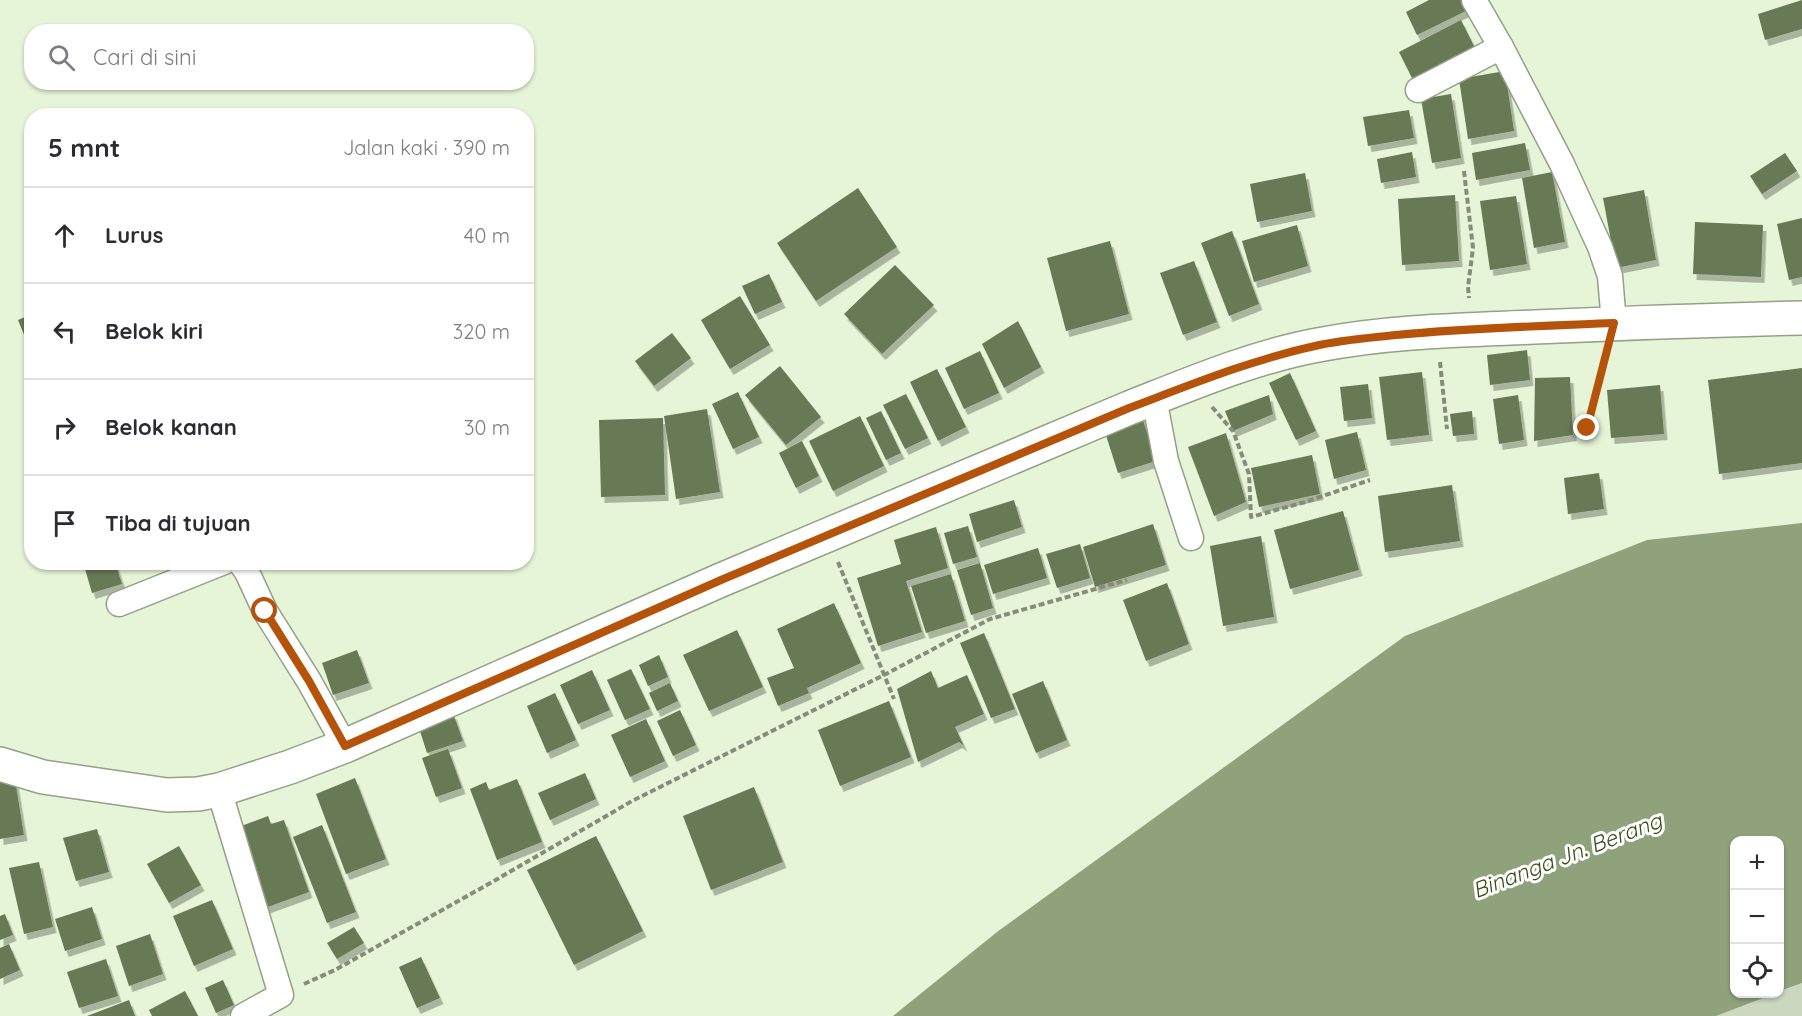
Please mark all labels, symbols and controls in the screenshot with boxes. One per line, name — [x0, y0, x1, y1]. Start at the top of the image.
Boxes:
search box — [24, 24, 534, 90]
icon: search — [45, 41, 78, 74]
text: Cari di sini — [93, 43, 196, 71]
text: 5 mnt — [48, 131, 120, 164]
text: Jalan kaki · 390 m — [343, 135, 510, 160]
icon: ahead — [48, 219, 81, 252]
text: Lurus — [105, 221, 163, 249]
text: 40 m — [464, 223, 510, 248]
icon: left — [48, 315, 81, 348]
text: Belok kiri — [105, 317, 203, 345]
text: 320 m — [453, 319, 510, 344]
icon: right — [48, 411, 81, 444]
text: Belok kanan — [105, 413, 237, 441]
route end — [1573, 414, 1599, 440]
text: 30 m — [464, 415, 510, 440]
icon: arrive — [48, 507, 81, 540]
text: Tiba di tujuan — [105, 509, 251, 537]
route start — [251, 597, 277, 623]
water label: Binanga Jn. Berang — [1468, 806, 1667, 904]
map controls — [1730, 836, 1784, 998]
button: + — [1730, 836, 1784, 890]
button: − — [1730, 890, 1784, 944]
button: locate — [1730, 944, 1784, 998]

